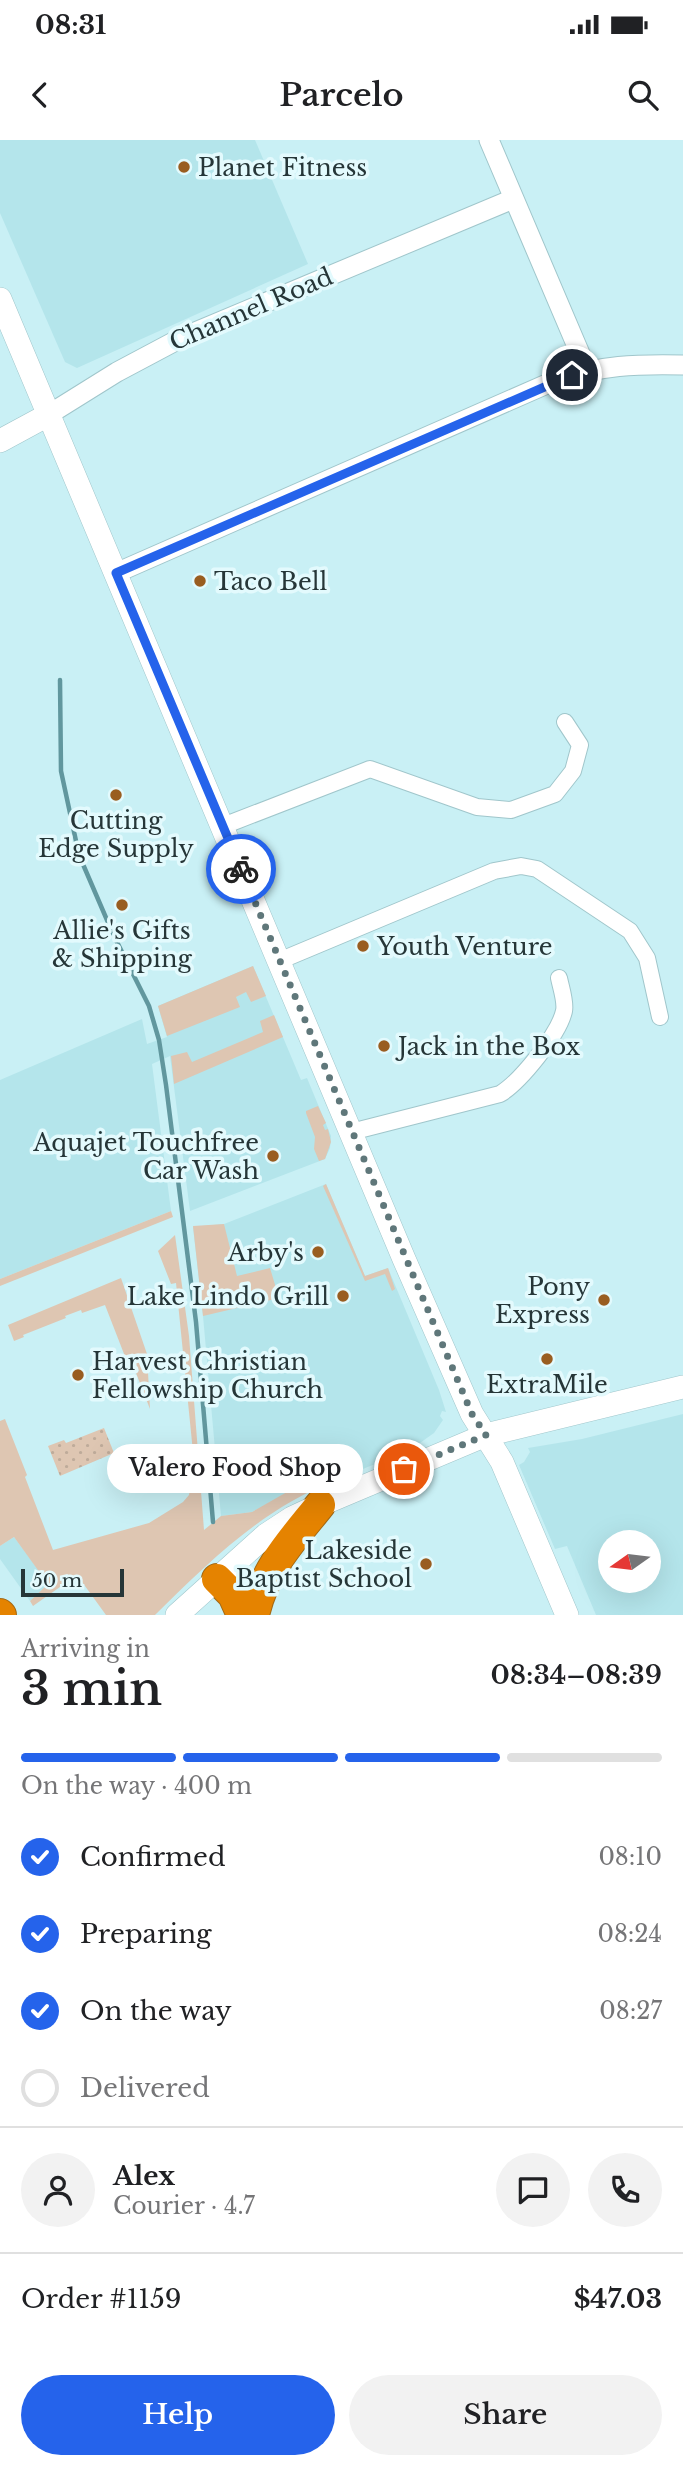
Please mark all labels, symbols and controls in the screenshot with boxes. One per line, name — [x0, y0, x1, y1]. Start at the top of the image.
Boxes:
text: 08:31 — [35, 9, 106, 41]
text: Parcelo — [279, 75, 404, 115]
icon: back — [21, 76, 59, 114]
icon: search — [624, 76, 662, 114]
place label: Planet Fitness — [198, 153, 367, 182]
marker: Planet Fitness — [176, 159, 192, 175]
street label: Channel Road — [165, 262, 337, 356]
pin — [542, 345, 602, 405]
icon: home — [553, 356, 591, 394]
place label: Taco Bell — [214, 567, 327, 596]
marker: Taco Bell — [192, 573, 208, 589]
marker: Cutting Edge Supply — [108, 787, 124, 803]
place label: Cutting Edge Supply — [38, 806, 194, 863]
courier — [206, 834, 276, 904]
icon: bike — [222, 850, 260, 888]
marker: Allie's Gifts & Shipping — [114, 897, 130, 913]
place label: Allie's Gifts & Shipping — [52, 916, 193, 973]
place label: Youth Venture — [376, 932, 553, 961]
marker: Youth Venture — [355, 938, 371, 954]
place label: Jack in the Box — [395, 1032, 581, 1061]
marker: Jack in the Box — [376, 1038, 392, 1054]
place label: Aquajet Touchfree Car Wash — [32, 1128, 259, 1185]
marker: Aquajet Touchfree Car Wash — [265, 1148, 281, 1164]
place label: Arby's — [227, 1238, 304, 1267]
marker: Arby's — [310, 1244, 326, 1260]
place label: Pony Express — [495, 1272, 591, 1329]
place label: Lake Lindo Grill — [127, 1282, 329, 1311]
marker: Lake Lindo Grill — [335, 1288, 351, 1304]
marker: Pony Express — [596, 1292, 612, 1308]
place label: Harvest Christian Fellowship Church — [92, 1347, 323, 1404]
marker: ExtraMile — [539, 1351, 555, 1367]
marker: Harvest Christian Fellowship Church — [70, 1367, 86, 1383]
place label: ExtraMile — [486, 1370, 608, 1399]
pin — [374, 1439, 434, 1499]
callout: Valero Food Shop — [106, 1444, 362, 1494]
icon: bag — [385, 1450, 423, 1488]
text: Valero Food Shop — [129, 1454, 341, 1482]
north arrow — [598, 1530, 662, 1592]
map controls — [598, 1530, 661, 1593]
place label: Lakeside Baptist School — [236, 1536, 412, 1593]
marker: Lakeside Baptist School — [418, 1556, 434, 1572]
scale bar — [21, 1566, 124, 1598]
text: 50 m — [32, 1569, 82, 1592]
text: Arriving in — [21, 1635, 150, 1663]
text: 08:34–08:39 — [491, 1659, 662, 1691]
text: 3 min — [21, 1660, 162, 1717]
text: On the way · 400 m — [21, 1772, 252, 1800]
icon: check — [21, 1838, 59, 1876]
text: Confirmed — [80, 1841, 225, 1873]
text: 08:10 — [598, 1843, 662, 1871]
icon: check — [21, 1915, 59, 1953]
text: Preparing — [80, 1918, 212, 1950]
text: 08:24 — [597, 1920, 662, 1948]
icon: check — [21, 1992, 59, 2030]
text: On the way — [80, 1995, 232, 2027]
text: 08:27 — [599, 1997, 662, 2025]
text: Delivered — [80, 2072, 210, 2104]
button: person — [21, 2153, 95, 2227]
button: chat — [496, 2153, 570, 2227]
button: phone — [588, 2153, 662, 2227]
text: Alex — [113, 2160, 175, 2192]
text: Courier · 4.7 — [113, 2192, 255, 2220]
text: Order #1159 — [21, 2283, 181, 2315]
text: $47.03 — [574, 2283, 662, 2315]
button: Help — [21, 2375, 335, 2455]
button: Share — [349, 2375, 662, 2455]

